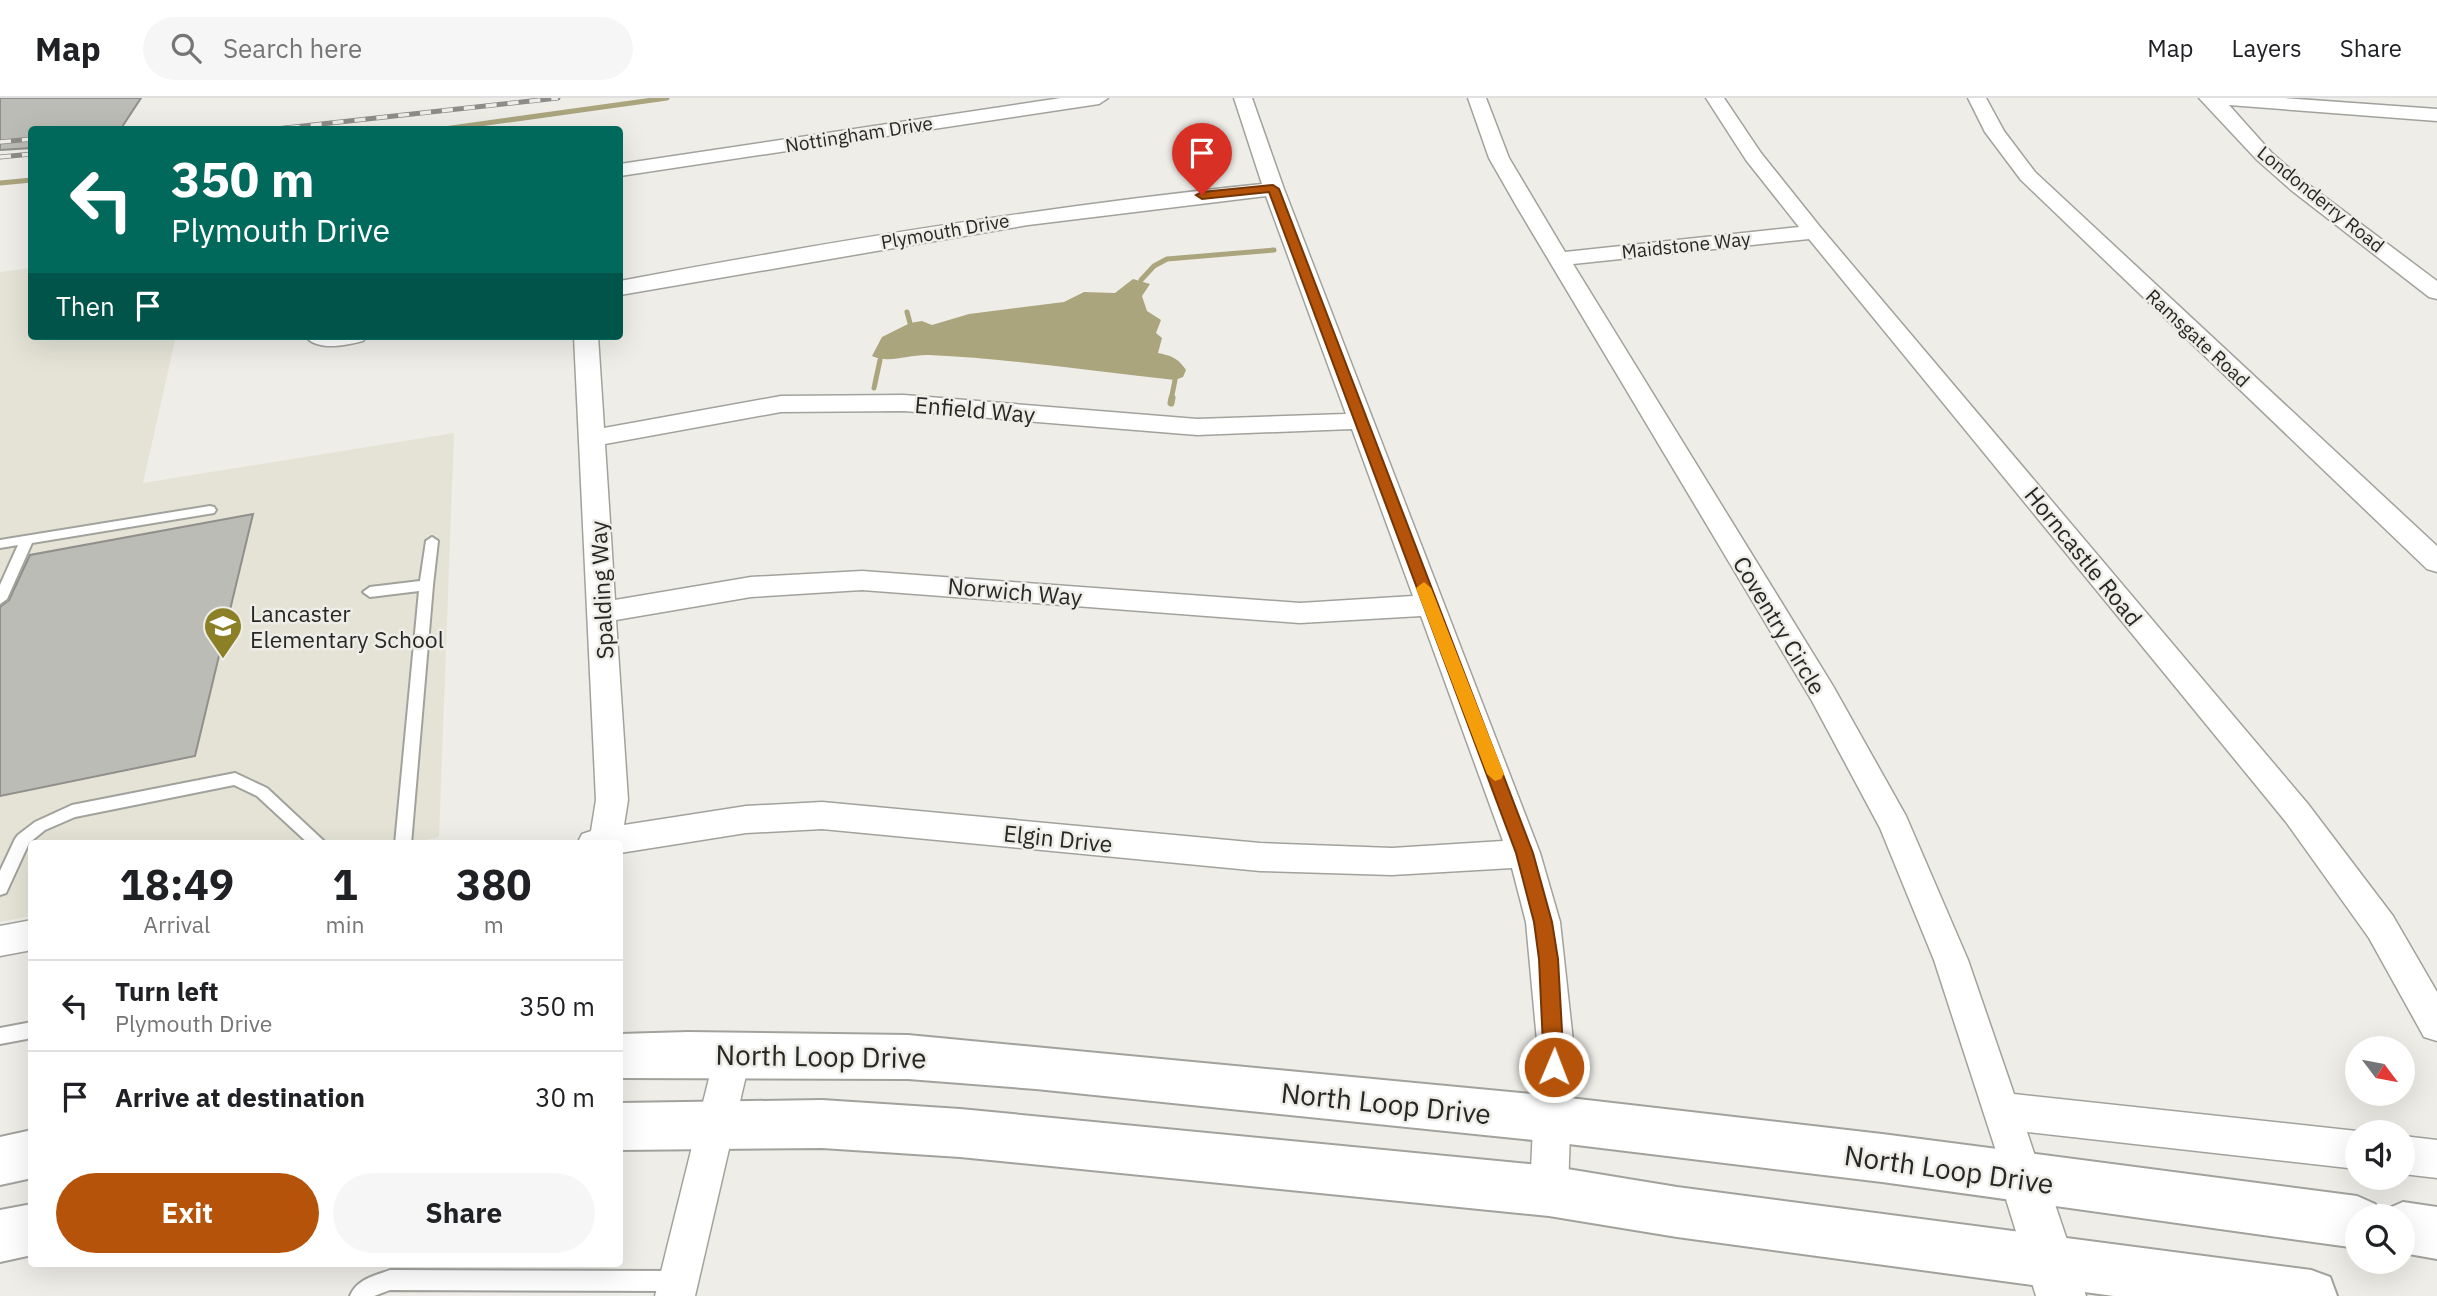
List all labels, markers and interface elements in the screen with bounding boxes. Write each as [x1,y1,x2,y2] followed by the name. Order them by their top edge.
[143,17,633,80] search box
[35,27,101,70] text: Map
[167,29,205,67] icon: search
[223,31,362,65] text: Search here
[2147,32,2194,64] text: Map
[2232,32,2302,64] text: Layers
[2340,32,2402,64] text: Share
[784,110,934,158] street label: Nottingham Drive
[1172,123,1232,195] pin
[1183,134,1221,172] icon: arrive
[2253,140,2389,258] street label: Londonderry Road
[171,147,315,210] text: 350 m
[56,154,147,245] icon: left
[879,208,1011,254] street label: Plymouth Drive
[171,209,390,251] text: Plymouth Drive
[1620,226,1752,264] street label: Maidstone Way
[2141,284,2255,392] street label: Ramsgate Road
[129,287,167,325] icon: arrive
[56,289,115,323] text: Then
[913,389,1037,429] street label: Enfield Way
[2019,480,2149,632] street label: Horncastle Road
[582,519,620,660] street label: Spalding Way
[1727,550,1833,700] street label: Coventry Circle
[946,570,1084,612] street label: Norwich Way
[250,598,444,654] place label: Lancaster Elementary School
[202,605,244,660] school or university icon: Lancaster Elementary School
[1002,817,1114,859] street label: Elgin Drive
[119,857,234,912] text: 18:49
[332,857,358,912] text: 1
[456,857,532,912] text: 380
[143,909,210,939] text: Arrival
[326,909,364,939] text: min
[484,909,504,939] text: m
[115,974,218,1008] text: Turn left
[56,987,94,1025] icon: left
[519,989,595,1023] text: 350 m
[115,1008,272,1038] text: Plymouth Drive
[1517,1030,1591,1104] position arrow
[715,1036,927,1076] street label: North Loop Drive
[2345,1036,2415,1106] north arrow
[2345,1036,2415,1274] map controls
[1279,1074,1493,1132] street label: North Loop Drive
[56,1078,94,1116] icon: arrive
[115,1080,365,1114] text: Arrive at destination
[535,1080,595,1114] text: 30 m
[2345,1120,2415,1190] button: sound
[1842,1136,2056,1202] street label: North Loop Drive
[56,1173,319,1253] button: Exit
[333,1173,595,1253] button: Share
[2345,1204,2415,1274] button: search

